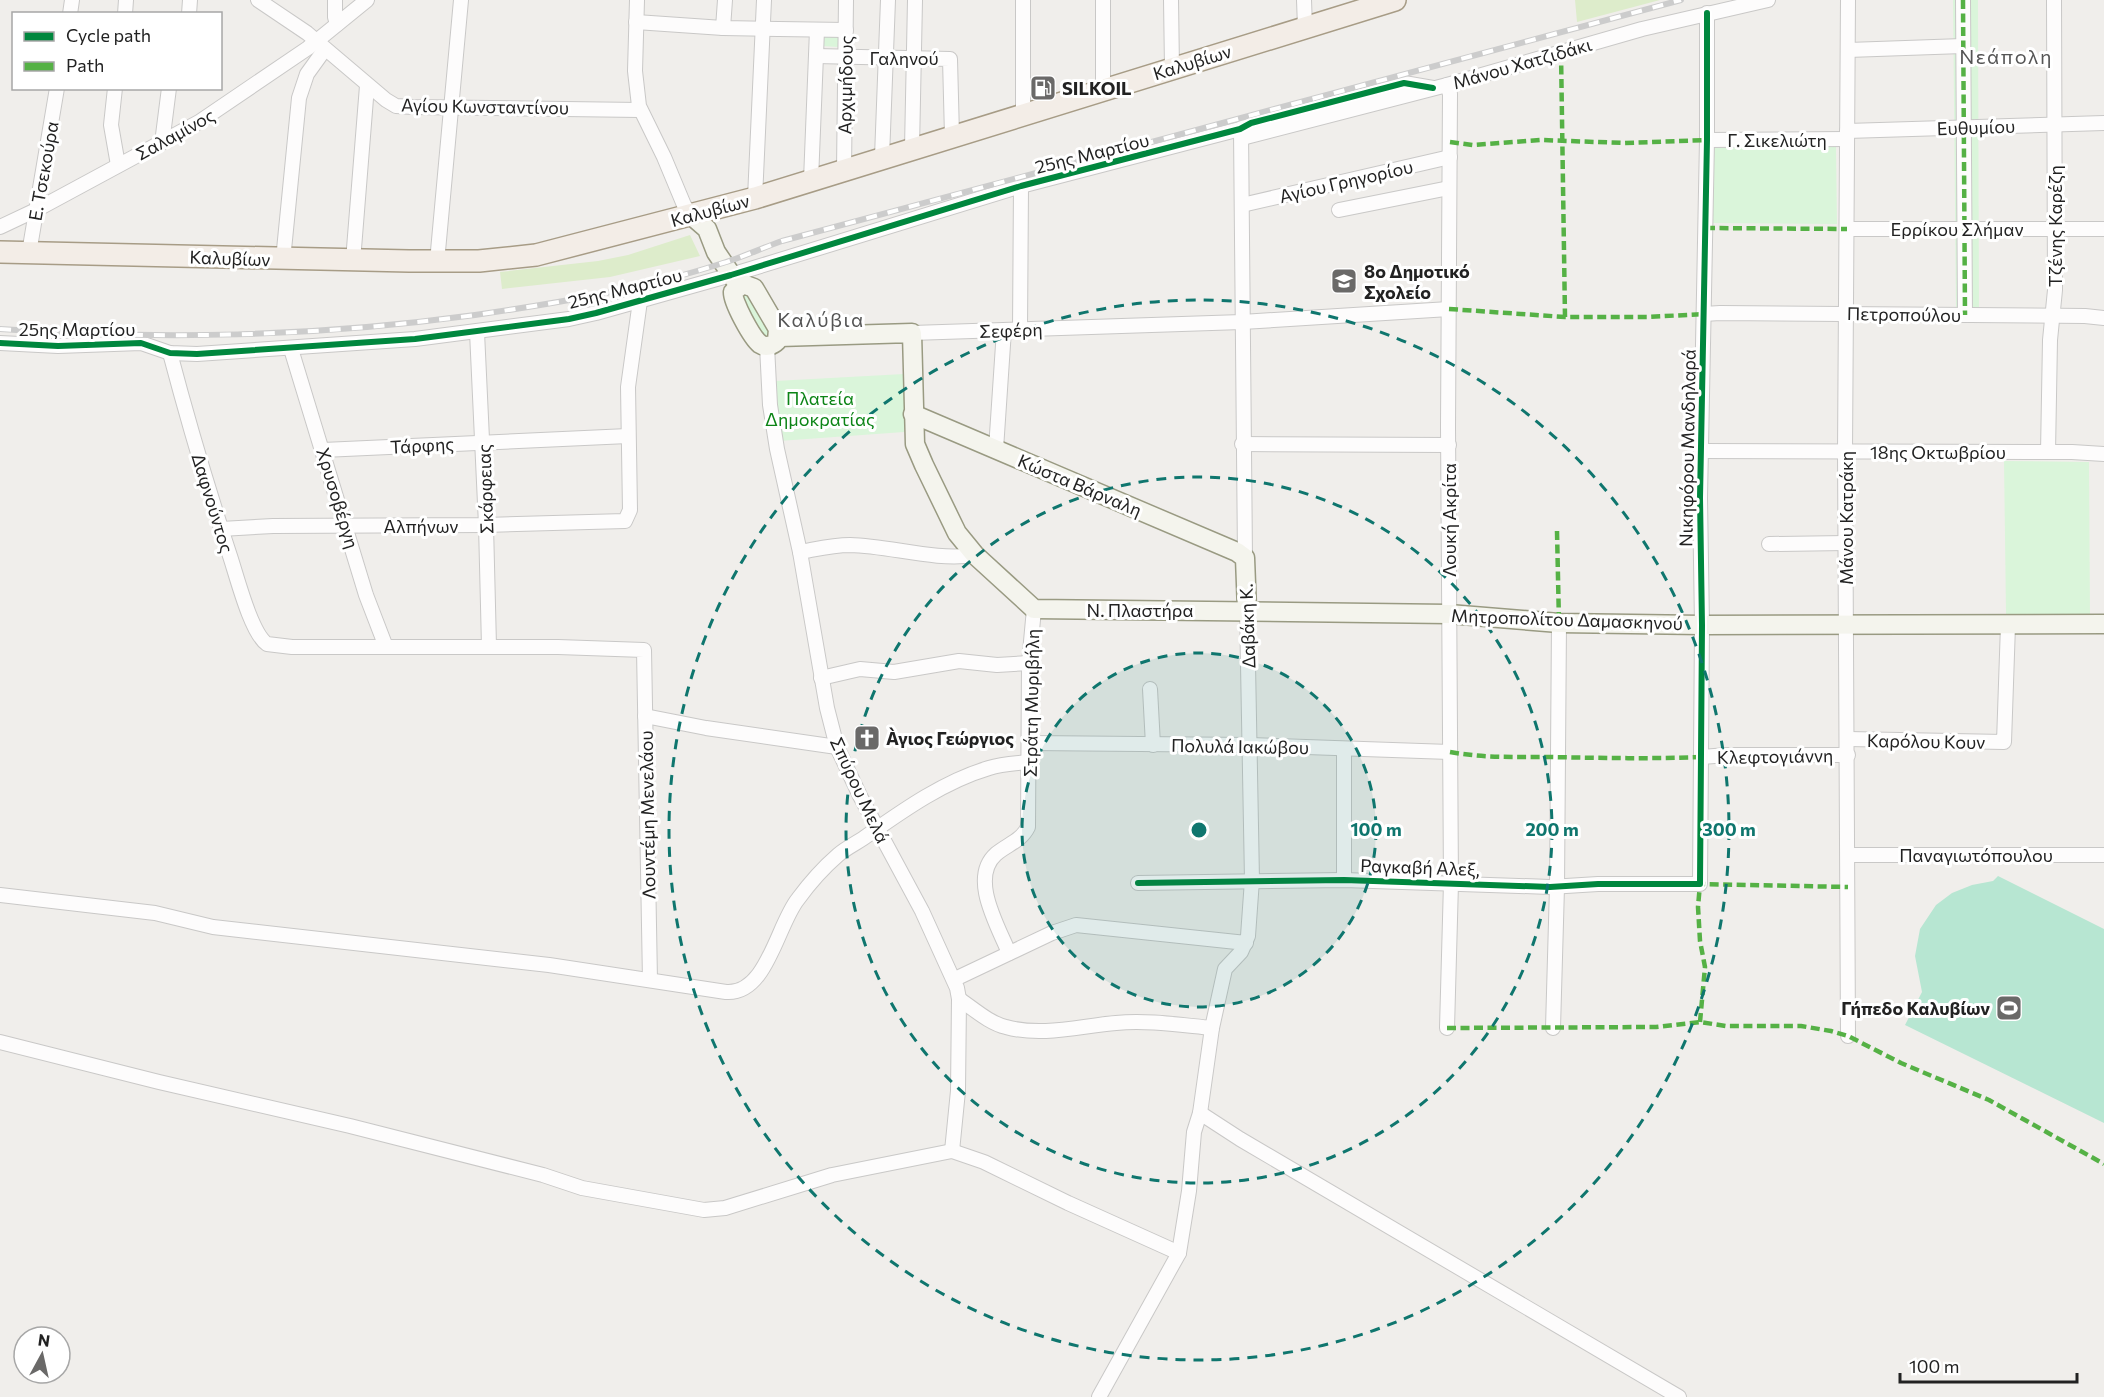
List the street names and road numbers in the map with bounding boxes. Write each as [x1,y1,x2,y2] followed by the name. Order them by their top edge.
[1450,32,1595,93] street label: Μάνου Χατζιδάκι
[833,35,857,135] street label: Αρχιμήδους
[1150,40,1234,84] street label: Καλυβίων
[869,47,939,69] street label: Γαληνού
[401,94,569,118] street label: Αγίου Κωνσταντίνου
[132,103,218,165] street label: Σαλαμίνος
[1936,115,2016,139] street label: Ευθυμίου
[23,120,63,222] street label: Ε. Τσεκούρα
[1033,128,1151,178] street label: 25ης Μαρτίου
[1727,129,1827,151] street label: Γ. Σικελιώτη
[1277,155,1415,207] street label: Αγίου Γρηγορίου
[2044,165,2066,287] street label: Τζένης Καρέζη
[668,189,752,231] street label: Καλυβίων
[1891,218,2023,240] street label: Ερρίκου Σλήμαν
[189,246,271,270] street label: Καλυβίων
[566,263,684,313] street label: 25ης Μαρτίου
[1847,302,1961,326] street label: Πετροπούλου
[19,318,135,340] street label: 25ης Μαρτίου
[979,318,1043,342] street label: Σεφέρη
[1674,349,1700,547] street label: Νικηφόρου Μανδηλαρά
[389,432,455,458] street label: Τάρφης
[1870,441,2006,463] street label: 18ης Οκτωβρίου
[472,444,498,534] street label: Σκάρφειας
[312,445,364,551] street label: Χρυσοβέργη
[1015,449,1145,521] street label: Κώστα Βάρναλη
[187,451,239,556] street label: Δαφνούντος
[1835,451,1857,585] street label: Μάνου Κατράκη
[1438,463,1460,577] street label: Λουκή Ακρίτα
[384,515,458,537] street label: Αλπήνων
[1235,583,1259,669] street label: Δαβάκη Κ.
[1087,599,1193,621] street label: Ν. Πλαστήρα
[1451,604,1683,634] street label: Μητροπολίτου Δαμασκηνού
[1019,629,1043,777] street label: Στράτη Μυριβήλη
[1867,729,1985,753] street label: Καρόλου Κουν
[635,730,659,900] street label: Λουντέμη Μενελάου
[826,734,894,846] street label: Σπύρου Μελά
[1171,734,1309,758] street label: Πολυλά Ιακώβου
[1717,744,1833,768] street label: Κλεφτογιάννη
[1899,844,2053,866] street label: Παναγιωτόπουλου
[1360,854,1480,880] street label: Ραγκαβή Αλεξ,

